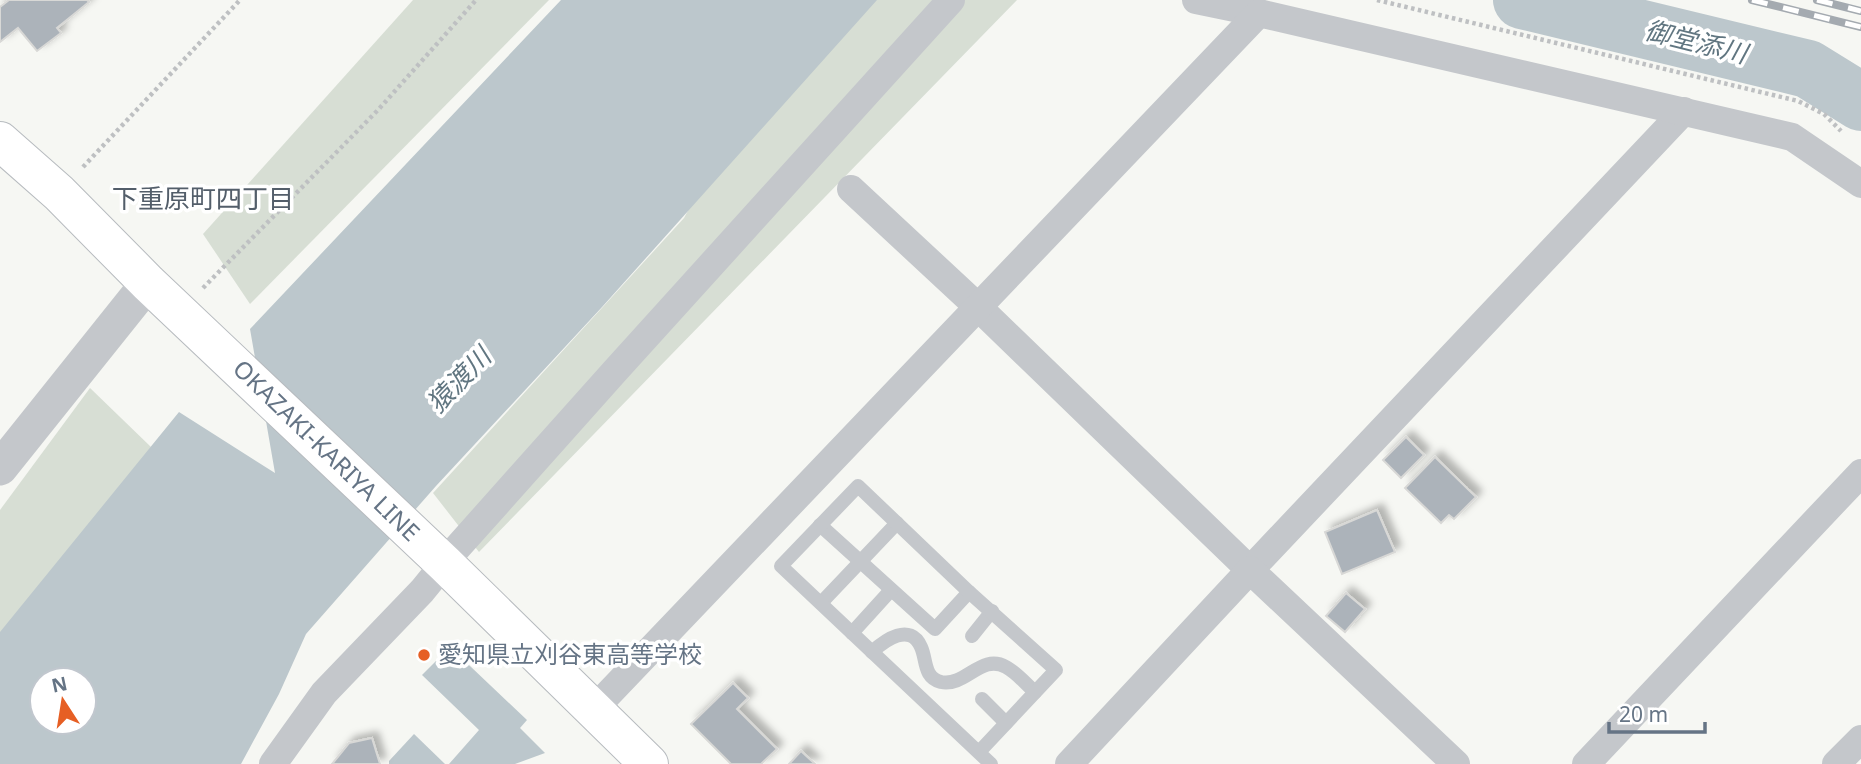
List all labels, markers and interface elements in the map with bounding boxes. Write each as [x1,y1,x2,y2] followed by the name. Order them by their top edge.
[1641,11,1754,72] water label: 御堂添川
[112,180,294,216] district label: 下重原町四丁目
[418,337,500,420] water label: 猿渡川
[226,352,428,548] street label: OKAZAKI-KARIYA LINE
[438,637,702,670] place label: 愛知県立刈谷東高等学校
[416,647,432,663] marker: 愛知県立刈谷東高等学校
[28,666,98,736] north arrow
[49,670,70,699] text: N
[1609,690,1705,734] scale bar
[1619,700,1668,728] text: 20 m

